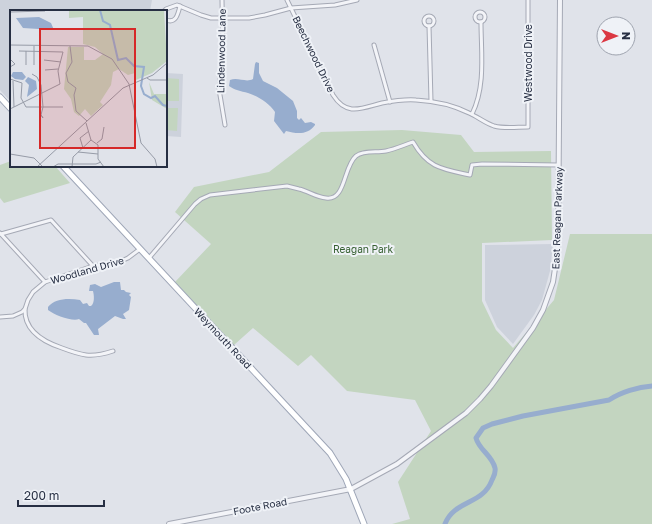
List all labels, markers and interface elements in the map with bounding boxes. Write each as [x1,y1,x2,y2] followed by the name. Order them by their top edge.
[214,8,228,93] street label: Lindenwood Lane
[10,10,167,167] inset map
[290,14,338,94] street label: Beechwood Drive
[596,16,636,56] north arrow
[522,24,534,102] street label: Westwood Drive
[620,32,633,40] text: N
[549,166,565,270] street label: East Reagan Parkway
[333,243,393,255] park label: Reagan Park
[49,254,125,286] street label: Woodland Drive
[192,305,254,371] street label: Weymouth Road
[18,482,104,508] scale bar
[24,488,59,503] text: 200 m
[232,495,288,517] street label: Foote Road

